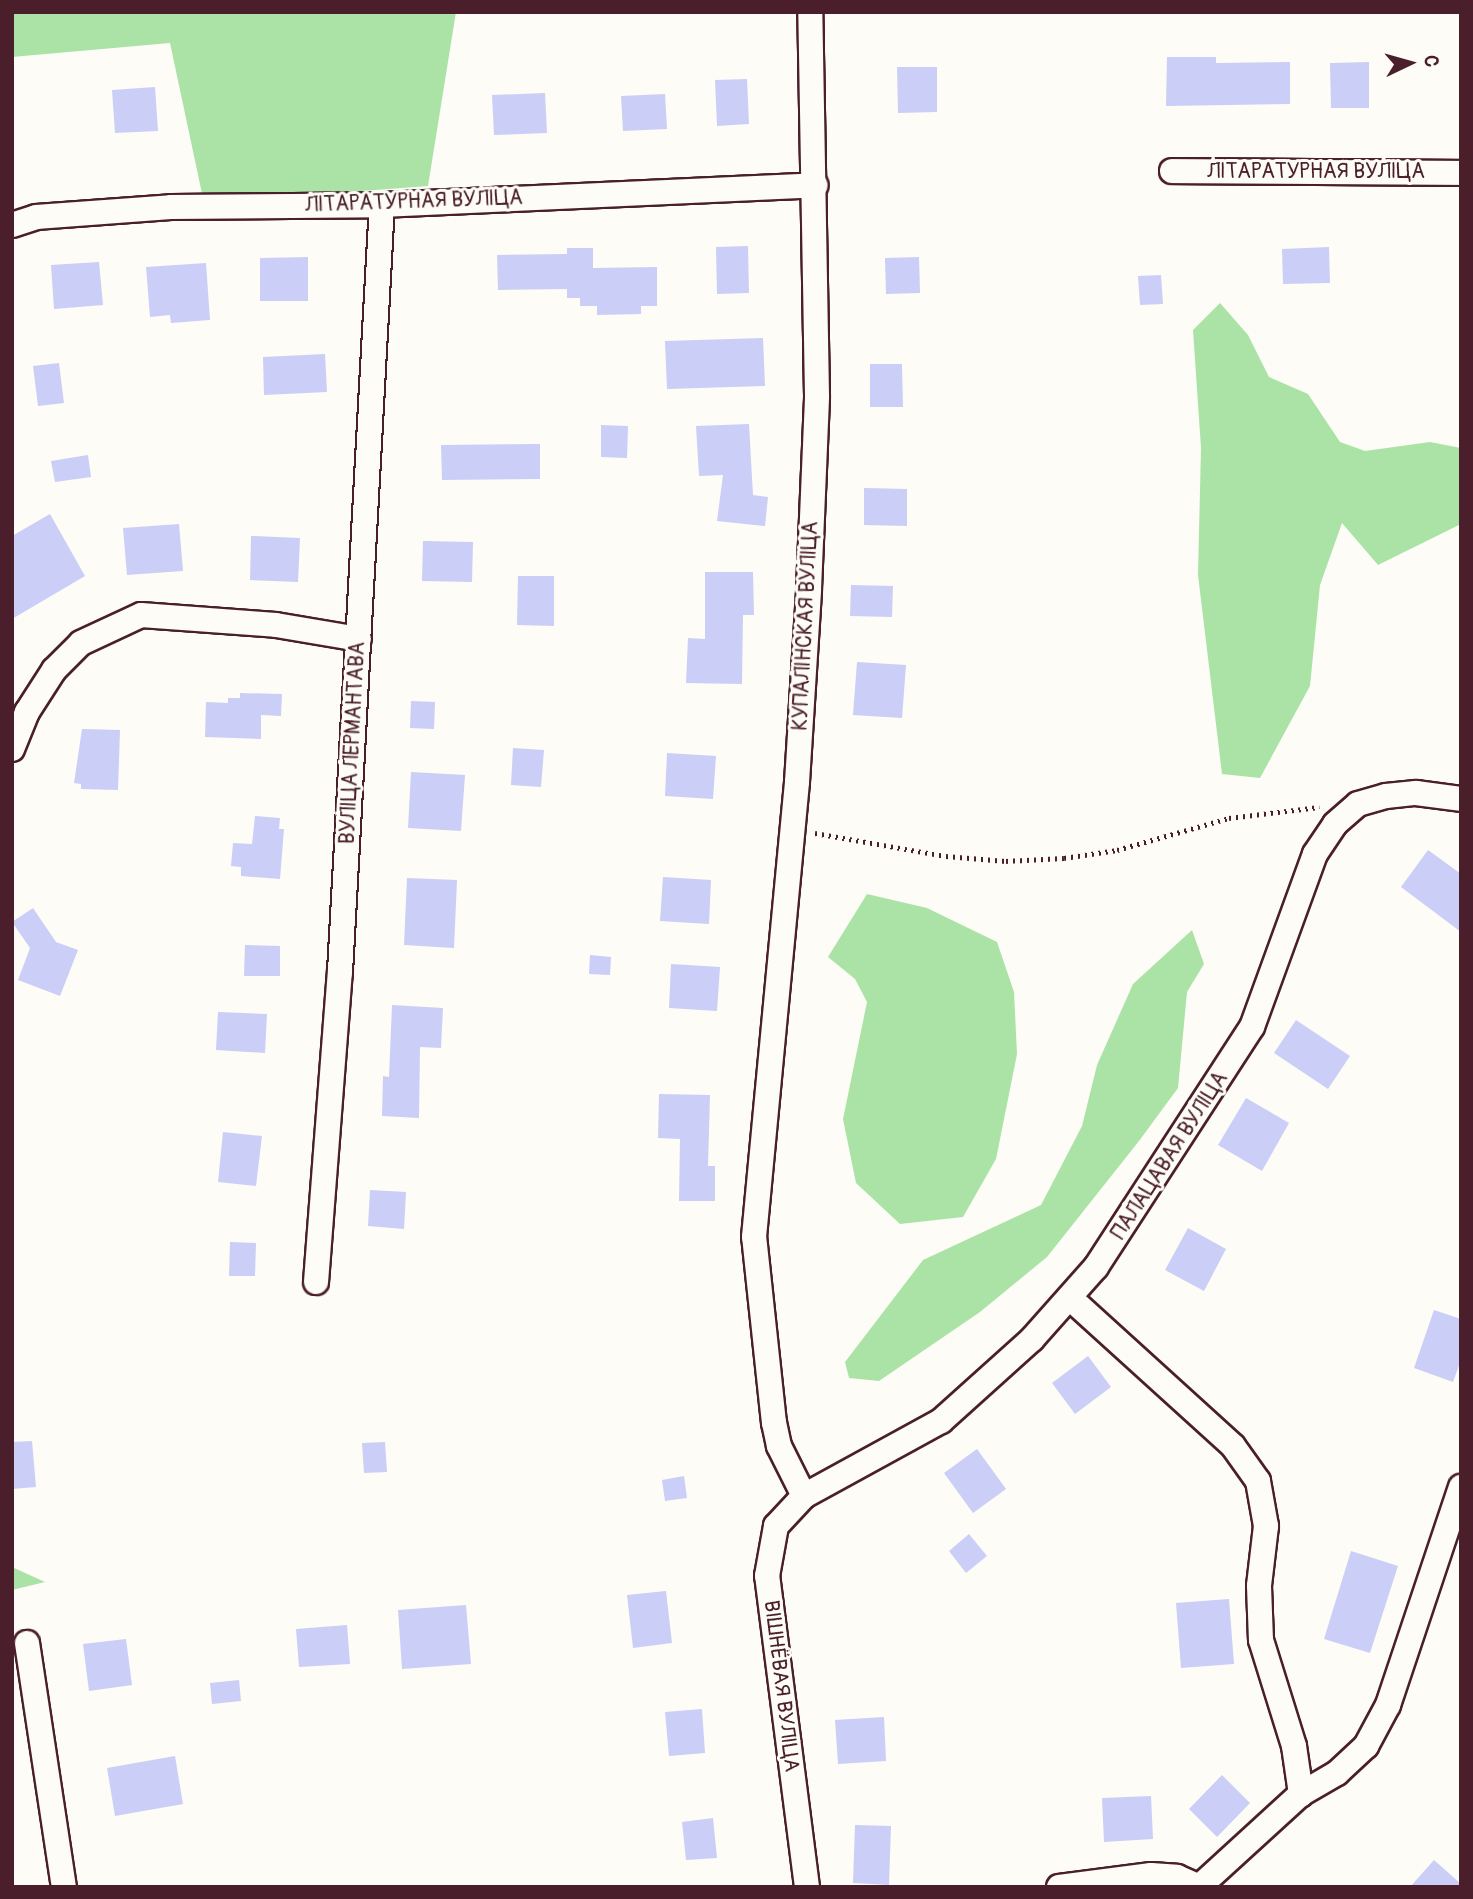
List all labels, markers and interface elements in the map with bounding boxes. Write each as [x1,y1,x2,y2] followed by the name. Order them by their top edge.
[1375,28,1445,98] north arrow
[1418,54,1443,68] text: С
[1207,159,1425,185] street label: ЛІТАРАТУРНАЯ ВУЛІЦА
[305,186,523,218] street label: ЛІТАРАТУРНАЯ ВУЛІЦА
[788,521,824,731] street label: КУПАЛІНСКАЯ ВУЛІЦА
[335,641,371,845] street label: ВУЛІЦА ЛЕРМАНТАВА
[1106,1067,1234,1245] street label: ПАЛАЦАВАЯ ВУЛІЦА
[758,1599,804,1773] street label: ВІШНЁВАЯ ВУЛІЦА

